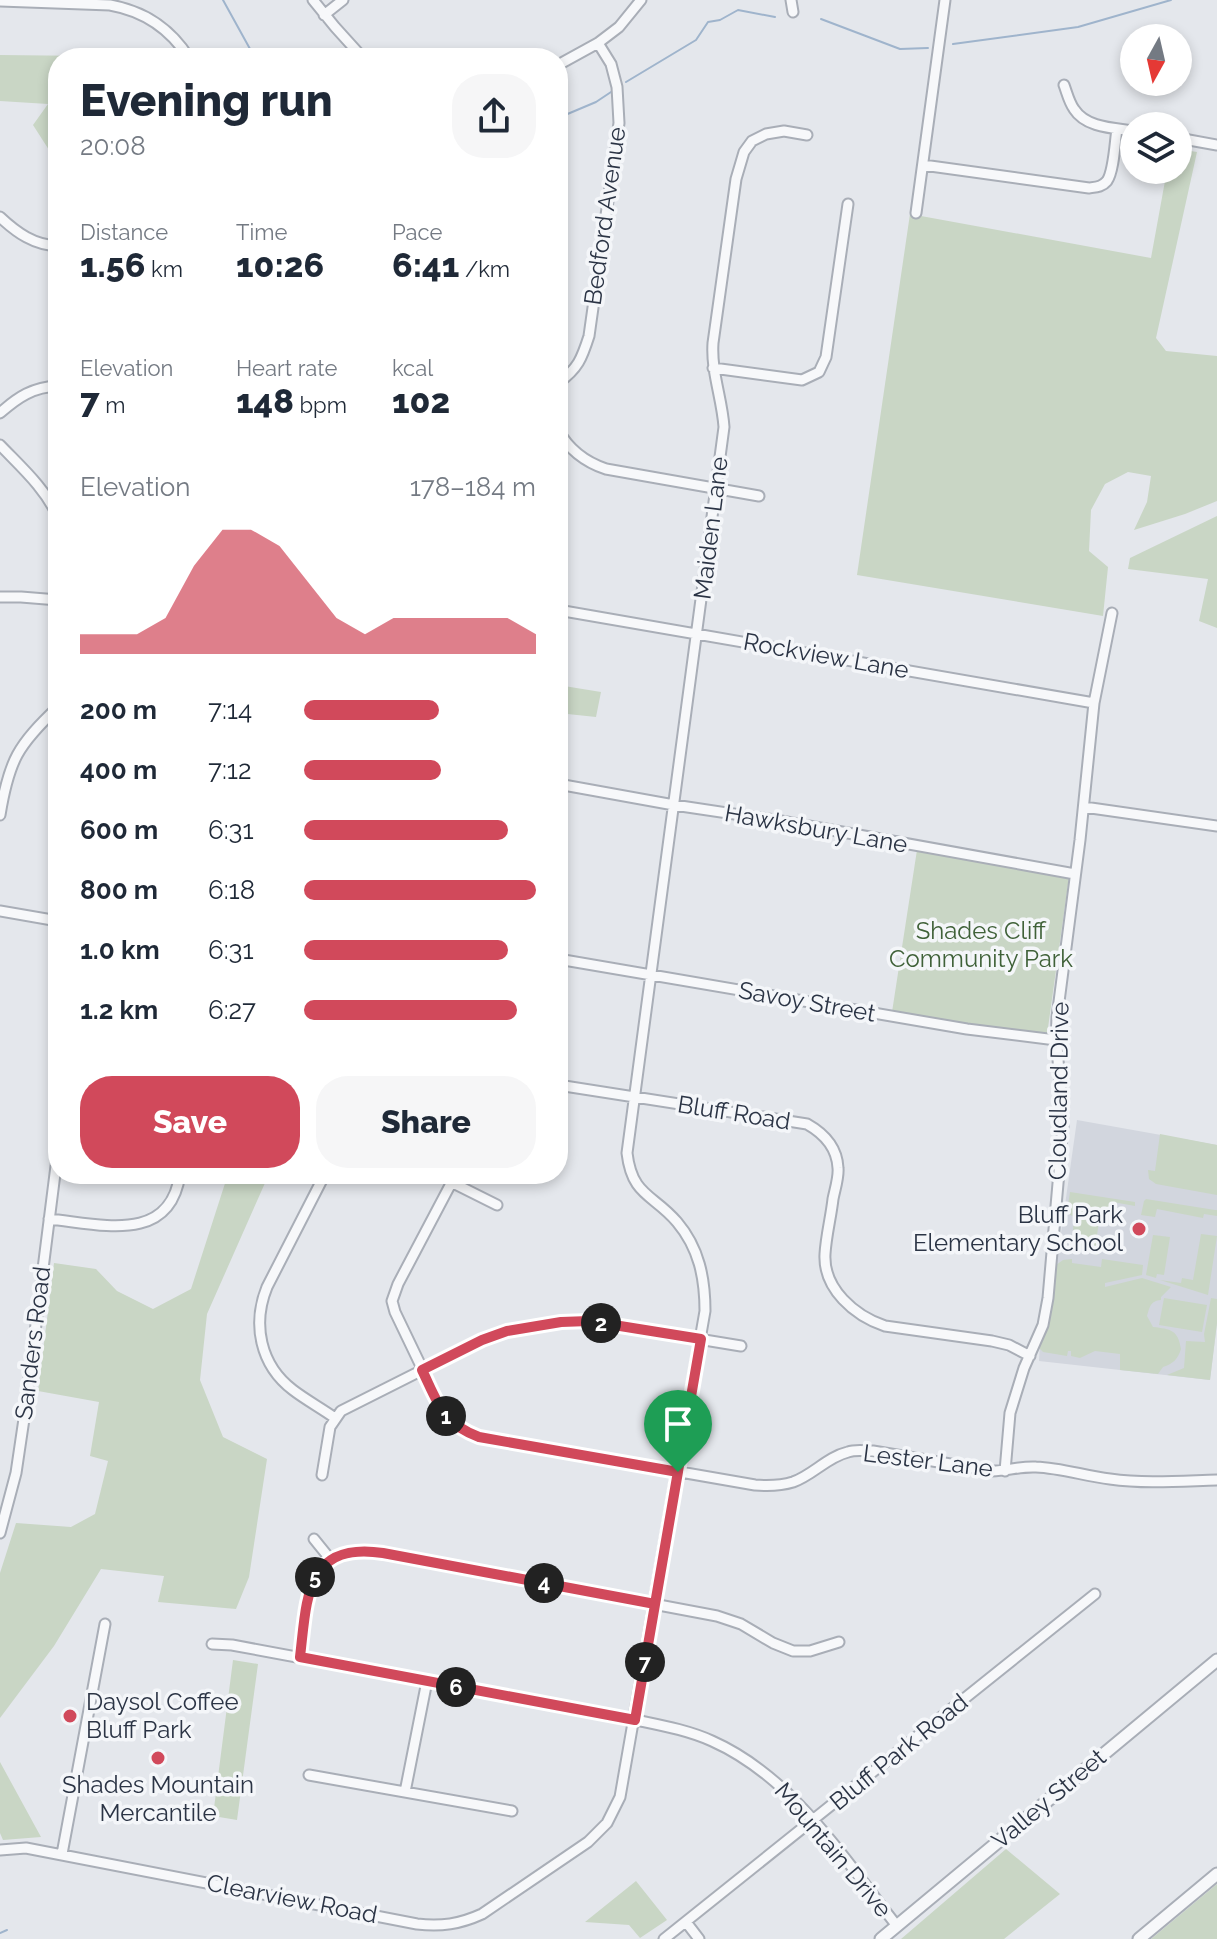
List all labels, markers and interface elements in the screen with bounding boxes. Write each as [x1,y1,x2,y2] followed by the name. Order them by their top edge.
[1120,24,1192,96] north arrow
[1120,24,1192,184] map controls
[452,74,536,158] button: share
[80,75,333,126] text: Evening run
[1120,112,1192,184] button: layers
[578,125,631,307] street label: Bedford Avenue
[80,131,146,161] text: 20:08
[80,219,168,245] text: Distance
[236,219,287,245] text: Time
[392,219,442,245] text: Pace
[80,245,145,285] text: 1.56
[236,245,324,285] text: 10:26
[392,245,459,285] text: 6:41
[145,256,183,282] text: km
[459,256,510,282] text: /km
[80,355,173,381] text: Elevation
[236,355,337,381] text: Heart rate
[392,355,433,381] text: kcal
[80,381,100,421] text: 7
[236,381,294,421] text: 148
[392,381,450,421] text: 102
[100,392,125,418] text: m
[294,392,347,418] text: bpm
[687,455,734,601] street label: Maiden Lane
[80,472,190,502] text: Elevation
[410,472,536,502] text: 178–184 m
[741,627,911,684] street label: Rockview Lane
[80,695,157,725] text: 200 m
[208,695,252,725] text: 7:14
[80,755,157,785] text: 400 m
[208,755,251,785] text: 7:12
[722,798,910,859] street label: Hawksbury Lane
[80,815,158,845] text: 600 m
[208,815,254,845] text: 6:31
[80,875,158,905] text: 800 m
[208,875,255,905] text: 6:18
[889,916,1073,973] park label: Shades Cliff Community Park
[80,935,160,965] text: 1.0 km
[208,935,254,965] text: 6:31
[736,975,878,1028] street label: Savoy Street
[80,995,158,1025] text: 1.2 km
[208,995,256,1025] text: 6:27
[1042,1002,1075,1180] street label: Cloudland Drive
[80,1076,300,1168] button: Save
[316,1076,536,1168] button: Share
[676,1089,793,1136] street label: Bluff Road
[913,1200,1123,1257] place label: Bluff Park Elementary School
[1130,1220,1148,1238] marker: Bluff Park Elementary School
[9,1265,56,1421] street label: Sanders Road
[581,1303,621,1343] pin: 2
[595,1310,607,1336] text: 2
[644,1390,712,1472] pin
[426,1396,466,1436] pin: 1
[656,1402,700,1446] icon: arrive
[441,1403,451,1429] text: 1
[862,1438,995,1483] street label: Lester Lane
[295,1557,335,1597] pin: 5
[524,1563,564,1603] pin: 4
[309,1564,321,1590] text: 5
[538,1570,550,1596] text: 4
[625,1642,665,1682] pin: 7
[639,1649,651,1675] text: 7
[436,1667,476,1707] pin: 6
[449,1674,463,1700] text: 6
[86,1687,239,1744] place label: Daysol Coffee Bluff Park
[824,1687,973,1816] street label: Bluff Park Road
[61,1707,79,1725] marker: Daysol Coffee Bluff Park
[986,1743,1112,1855] street label: Valley Street
[149,1749,167,1767] marker: Shades Mountain Mercantile
[62,1770,254,1827] place label: Shades Mountain Mercantile
[769,1776,898,1923] street label: Mountain Drive
[204,1868,380,1929] street label: Clearview Road

